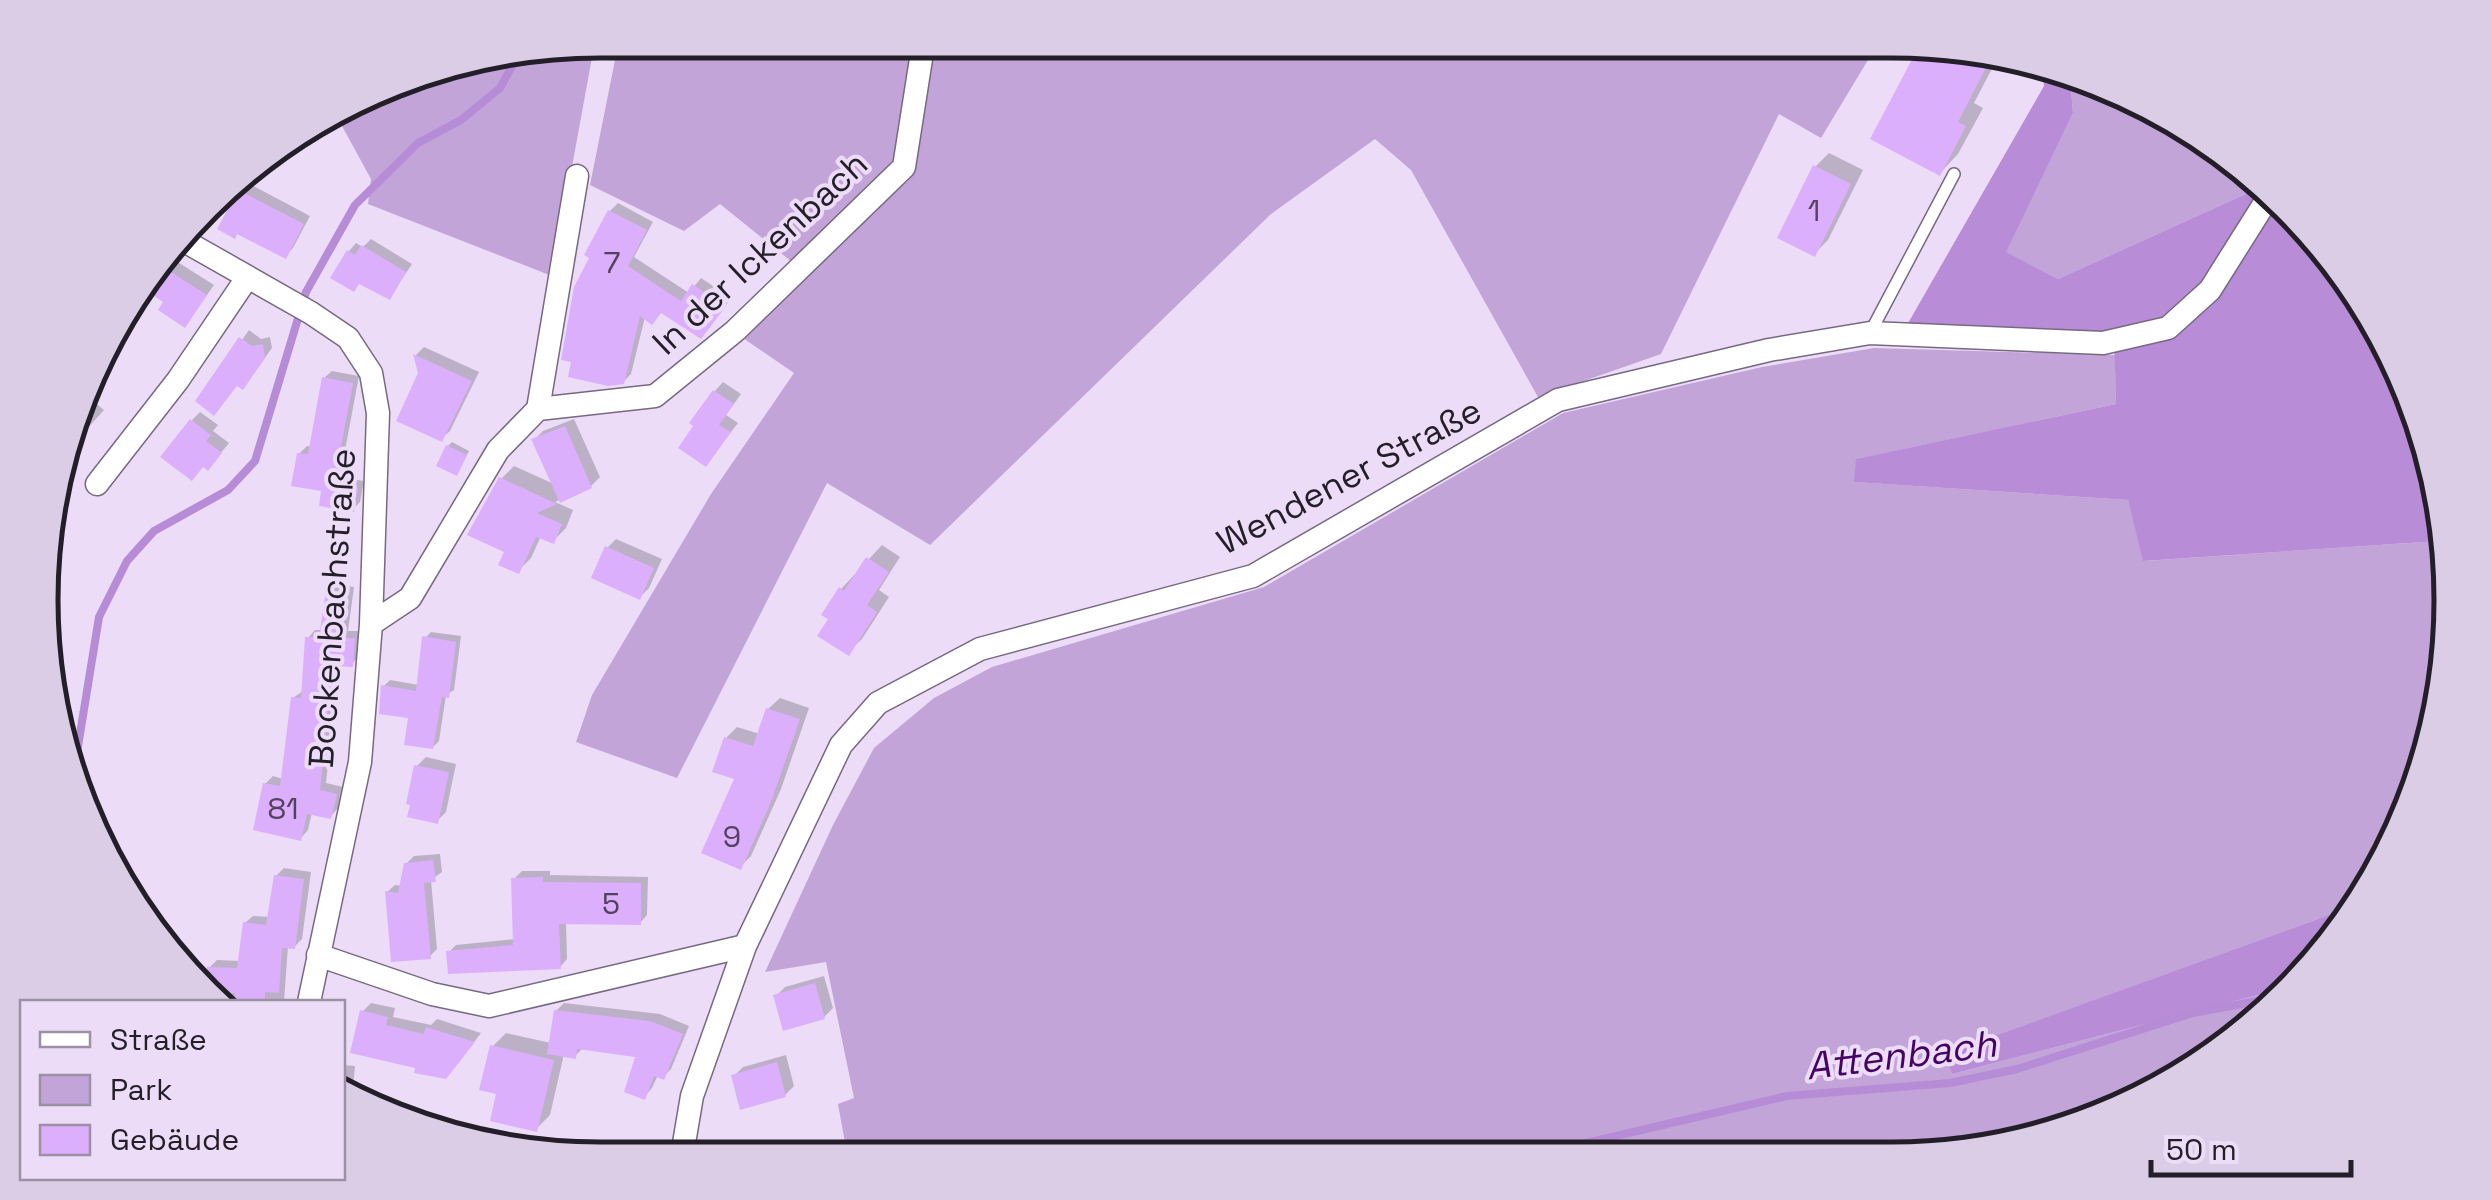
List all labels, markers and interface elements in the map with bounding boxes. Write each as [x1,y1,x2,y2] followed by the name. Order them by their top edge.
[643,142,877,364] street label: In der Ickenbach
[1808,191,1820,230] house number: 1
[604,243,620,282] house number: 7
[1209,388,1489,564] street label: Wendener Straße
[299,447,365,769] street label: Bockenbachstraße
[267,789,299,828] house number: 81
[723,817,741,856] house number: 9
[602,884,620,923] house number: 5
[20,1000,345,1180] legend
[1803,1019,2000,1090] water label: Attenbach
[110,1020,207,1059] text: Straße
[110,1070,172,1109] text: Park
[2151,1115,2351,1177] scale bar
[110,1120,239,1159] text: Gebäude
[2166,1130,2237,1169] text: 50 m

